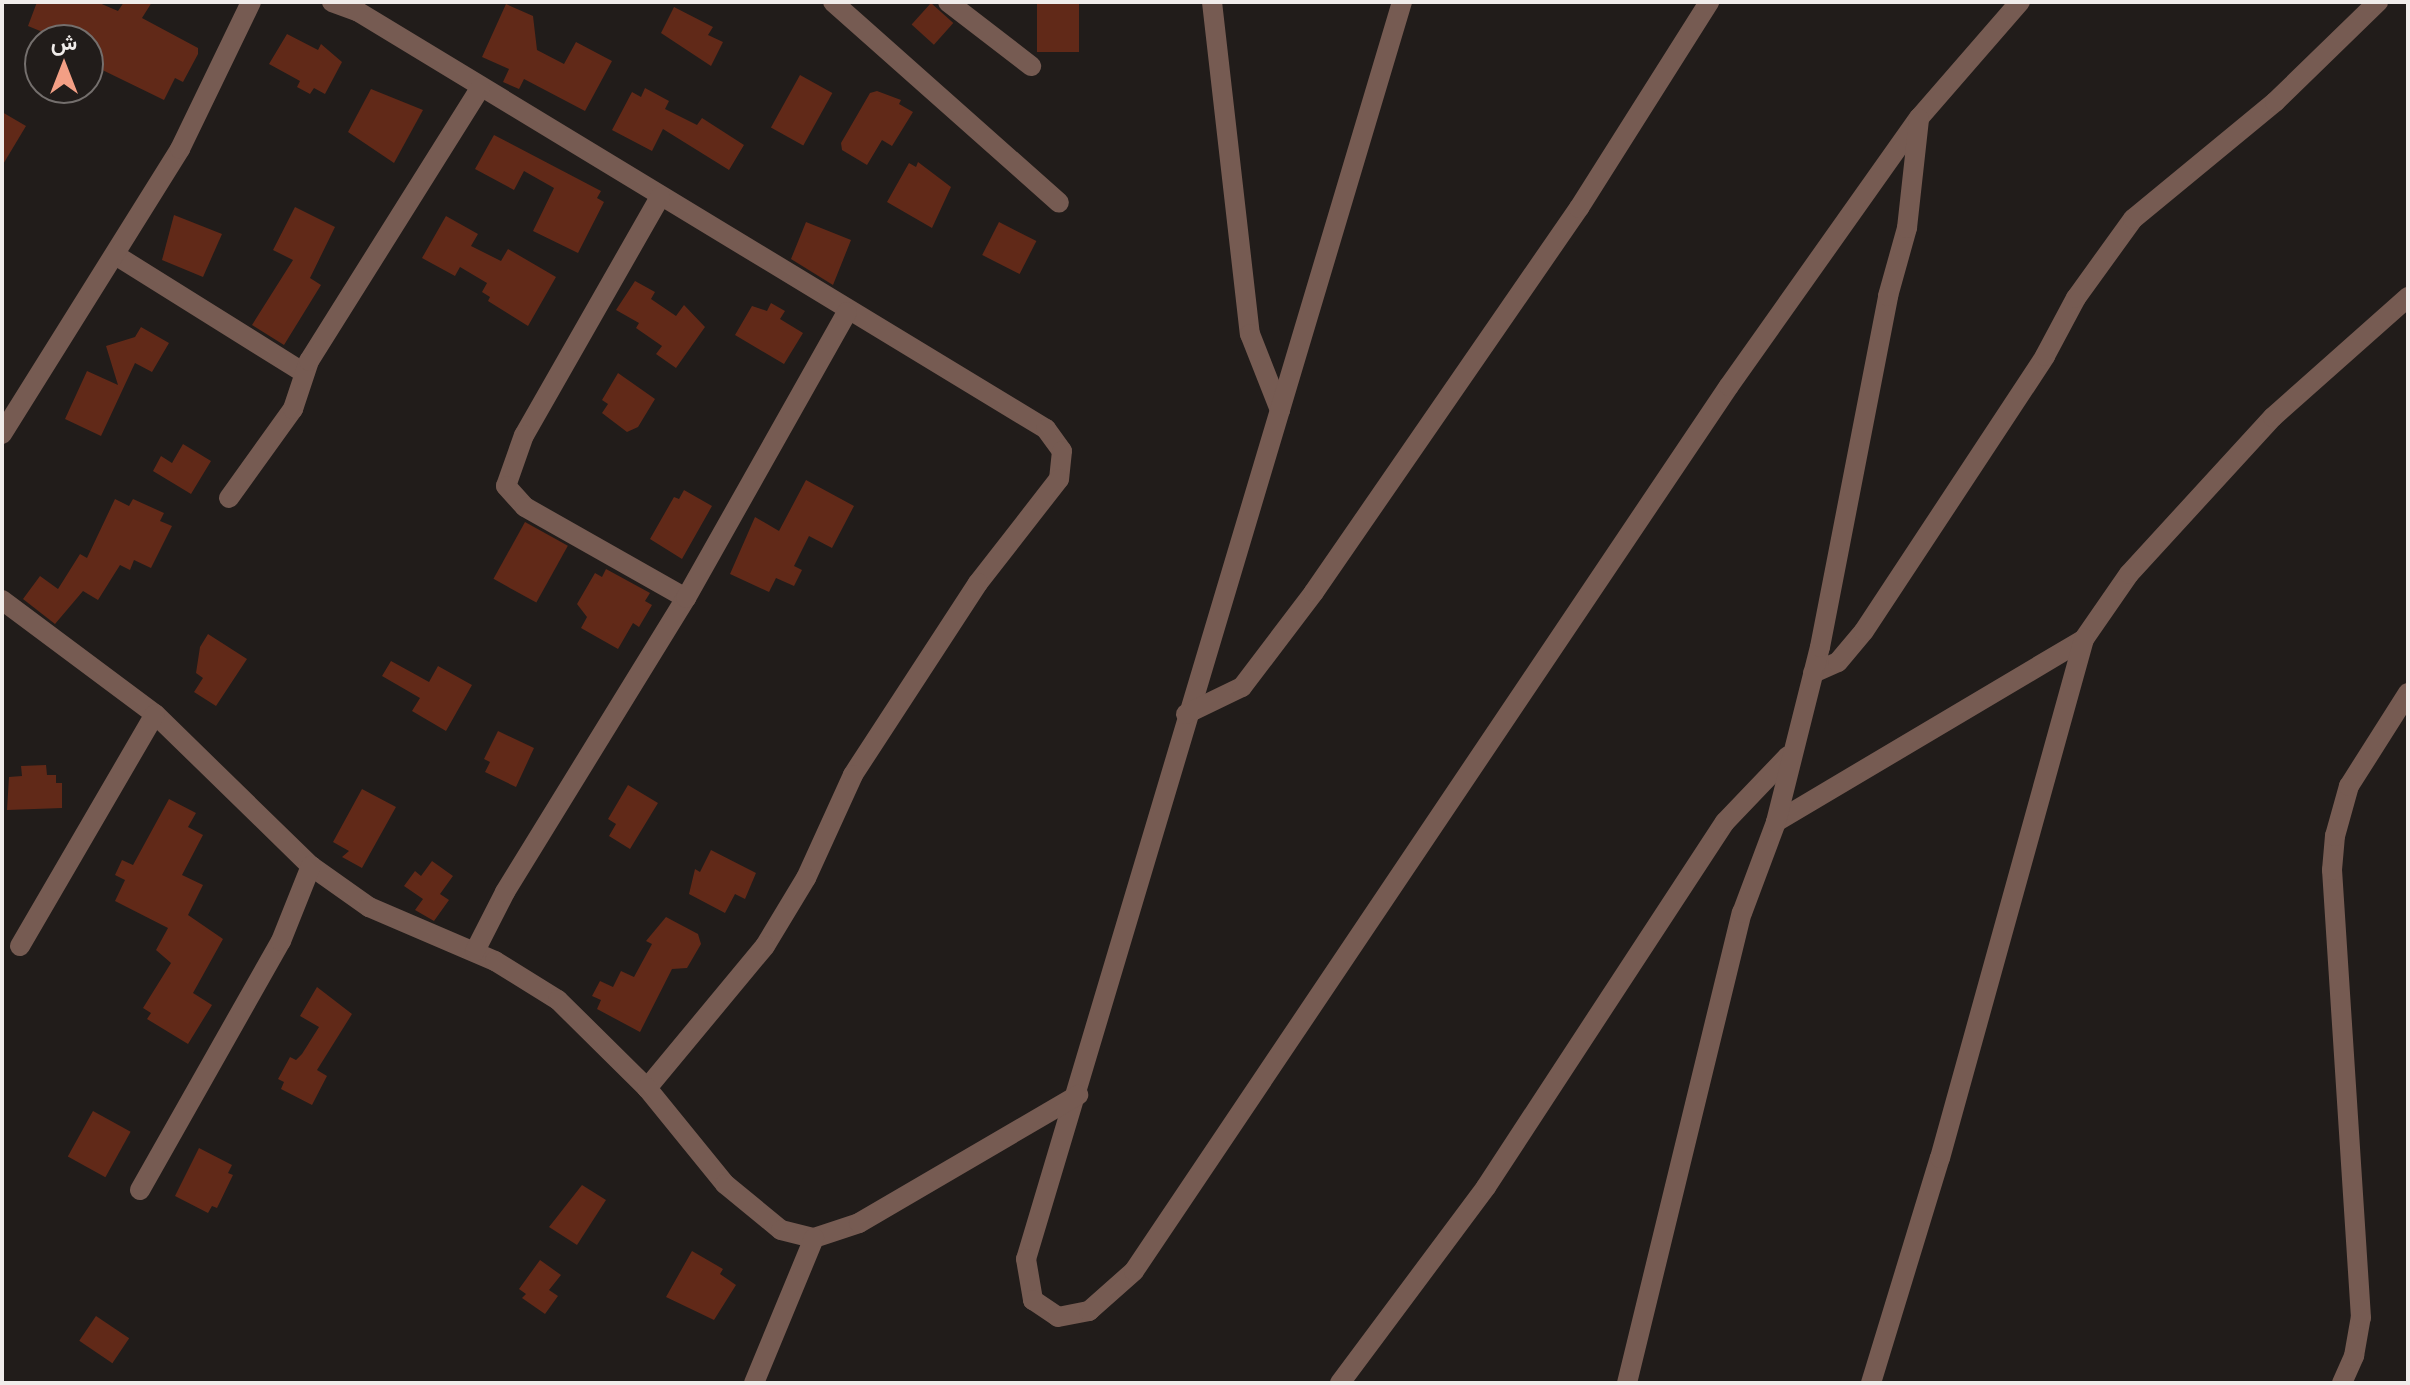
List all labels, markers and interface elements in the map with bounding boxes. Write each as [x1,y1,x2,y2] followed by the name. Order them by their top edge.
[24,24,104,104] north arrow
[51,29,77,55] text: ش

